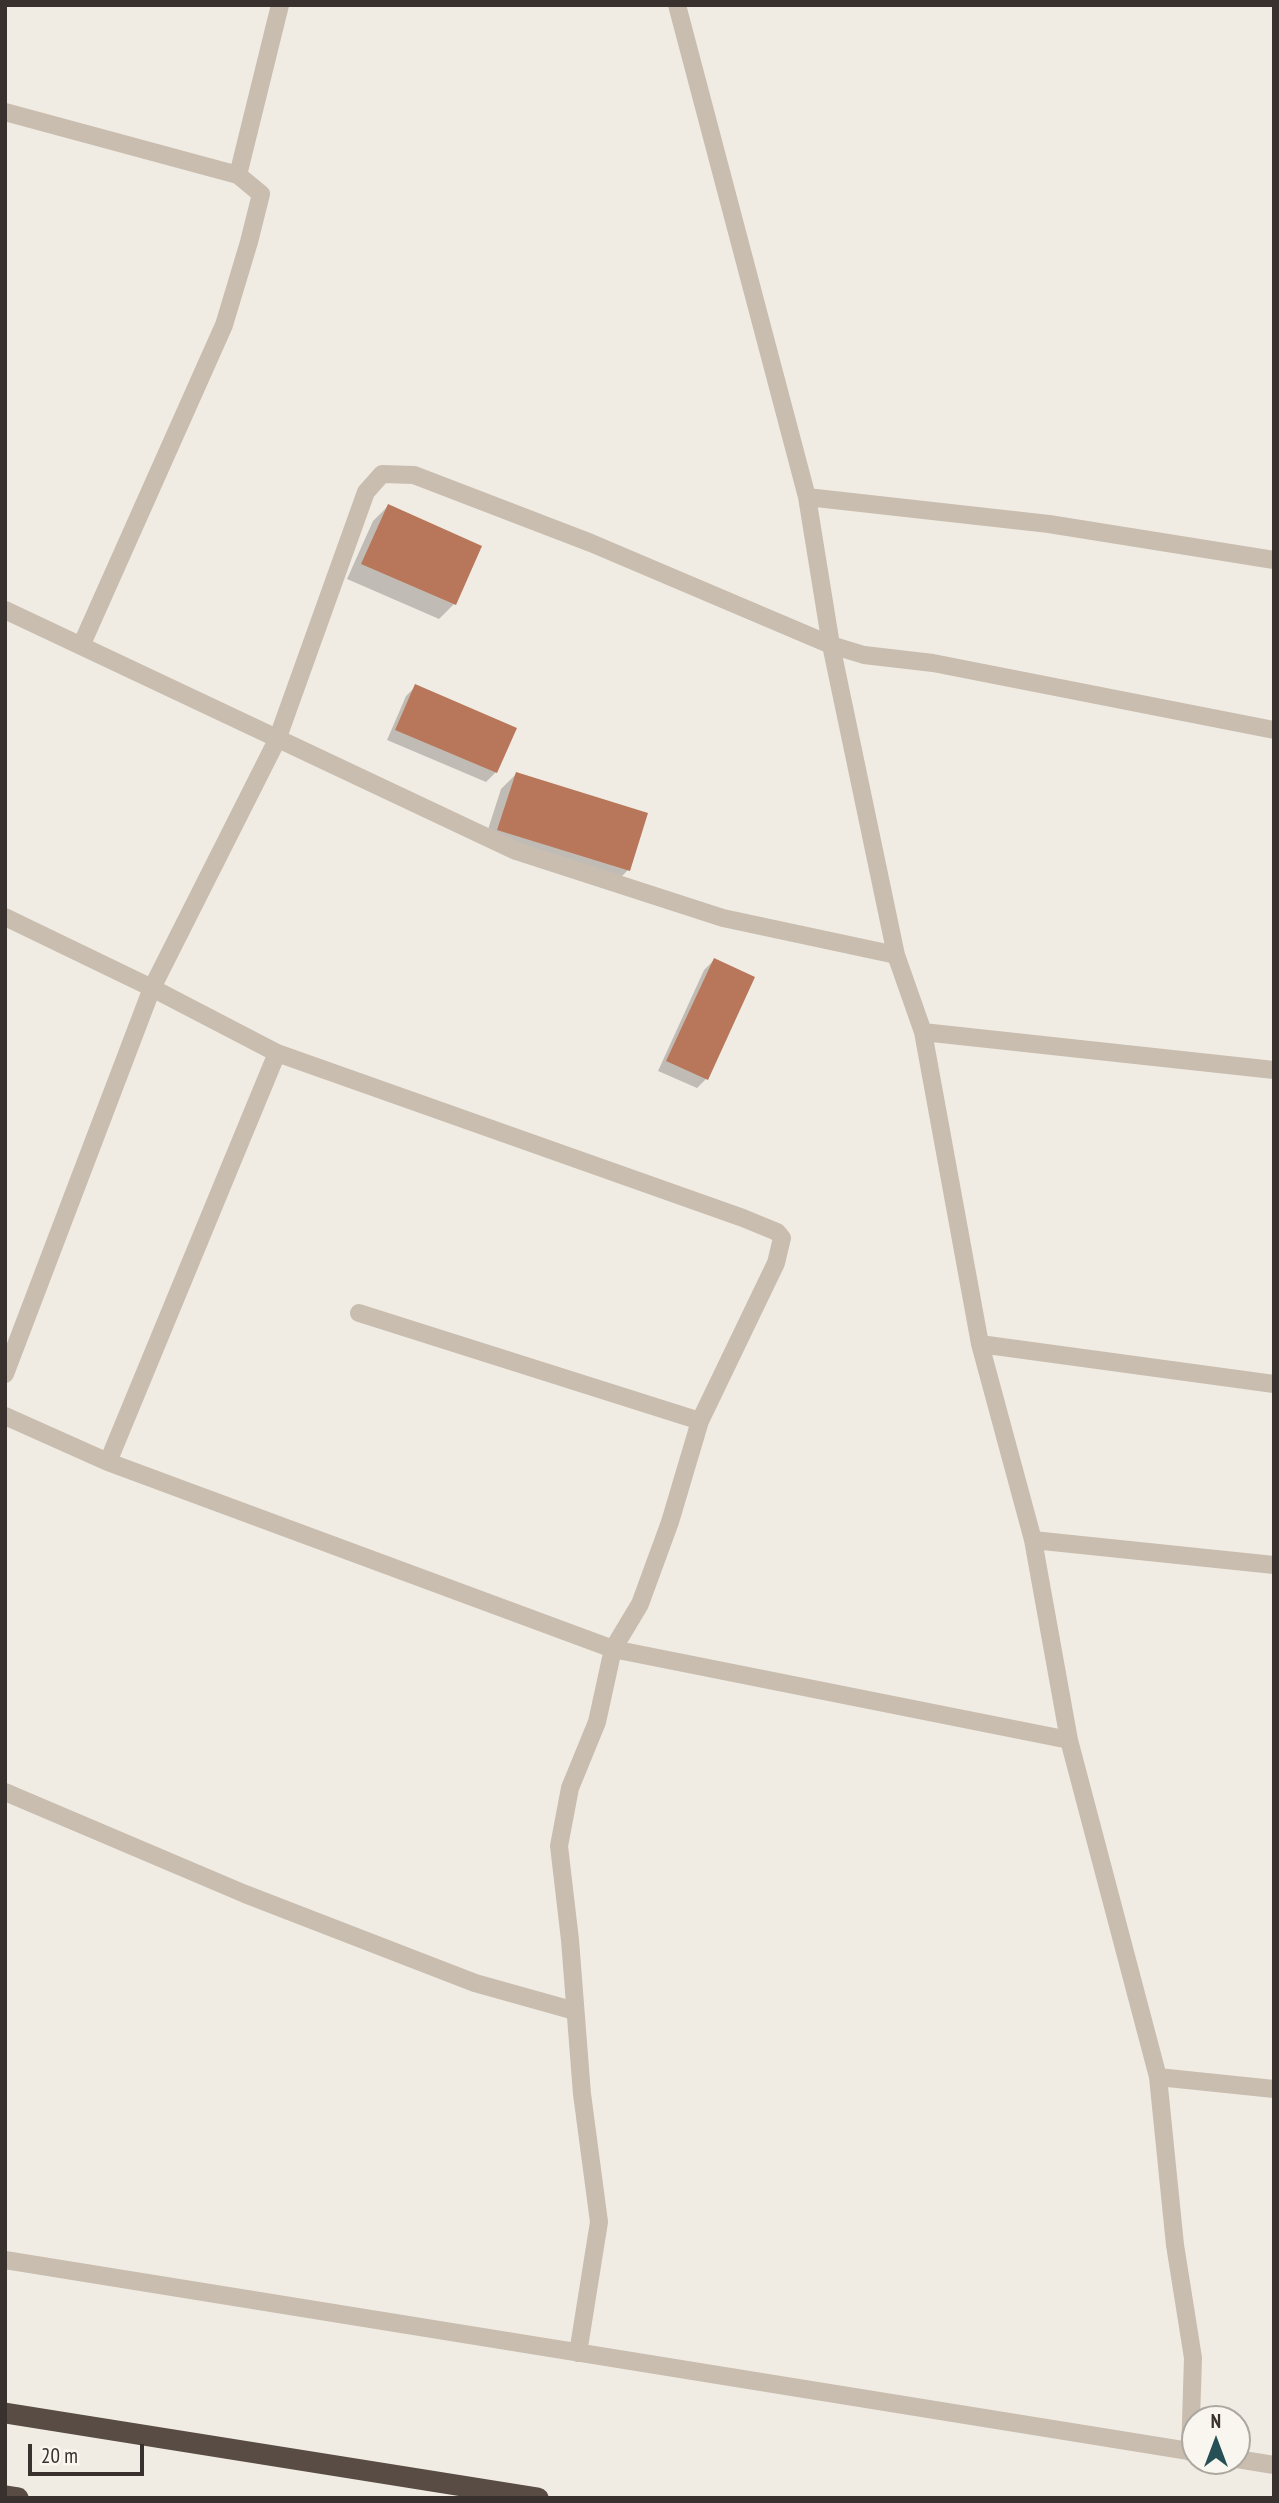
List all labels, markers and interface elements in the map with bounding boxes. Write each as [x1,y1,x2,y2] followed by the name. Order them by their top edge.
[1181,2405,1251,2475] north arrow
[1211,2409,1221,2433] text: N
[32,2430,147,2474] scale bar
[41,2442,78,2469] text: 20 m

